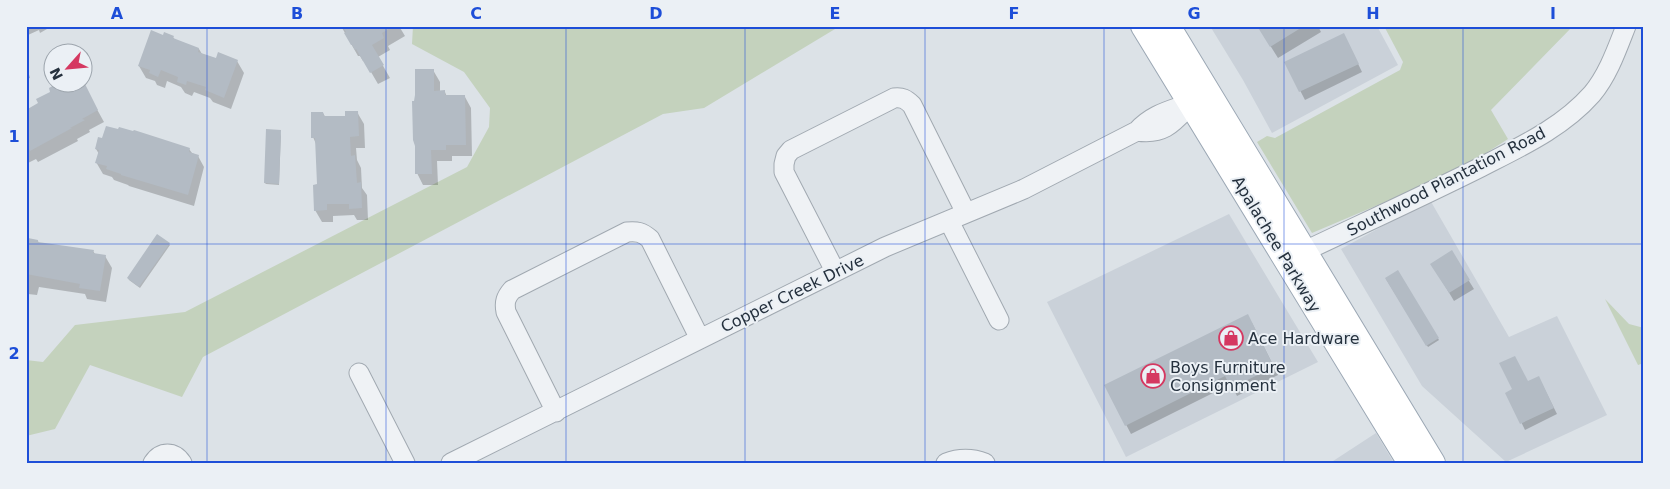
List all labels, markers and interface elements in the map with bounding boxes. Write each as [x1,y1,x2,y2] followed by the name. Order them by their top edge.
[111,4,124,23] text: A
[291,4,303,23] text: B
[470,4,482,23] text: C
[649,4,663,23] text: D
[830,4,840,23] text: E
[1009,4,1019,23] text: F
[1187,4,1201,23] text: G
[1366,4,1380,23] text: H
[1550,4,1556,23] text: I
[42,42,92,92] north arrow
[47,65,66,83] text: N
[1344,123,1549,240] street label: Southwood Plantation Road
[8,127,20,146] text: 1
[1228,173,1325,316] street label: Apalachee Parkway
[718,251,867,336] street label: Copper Creek Drive
[1218,325,1244,351] shop icon: Ace Hardware
[1248,329,1360,348] place label: Ace Hardware
[8,344,20,363] text: 2
[1170,358,1286,395] place label: Boys Furniture Consignment
[1140,363,1166,389] shop icon: Boys Furniture Consignment

